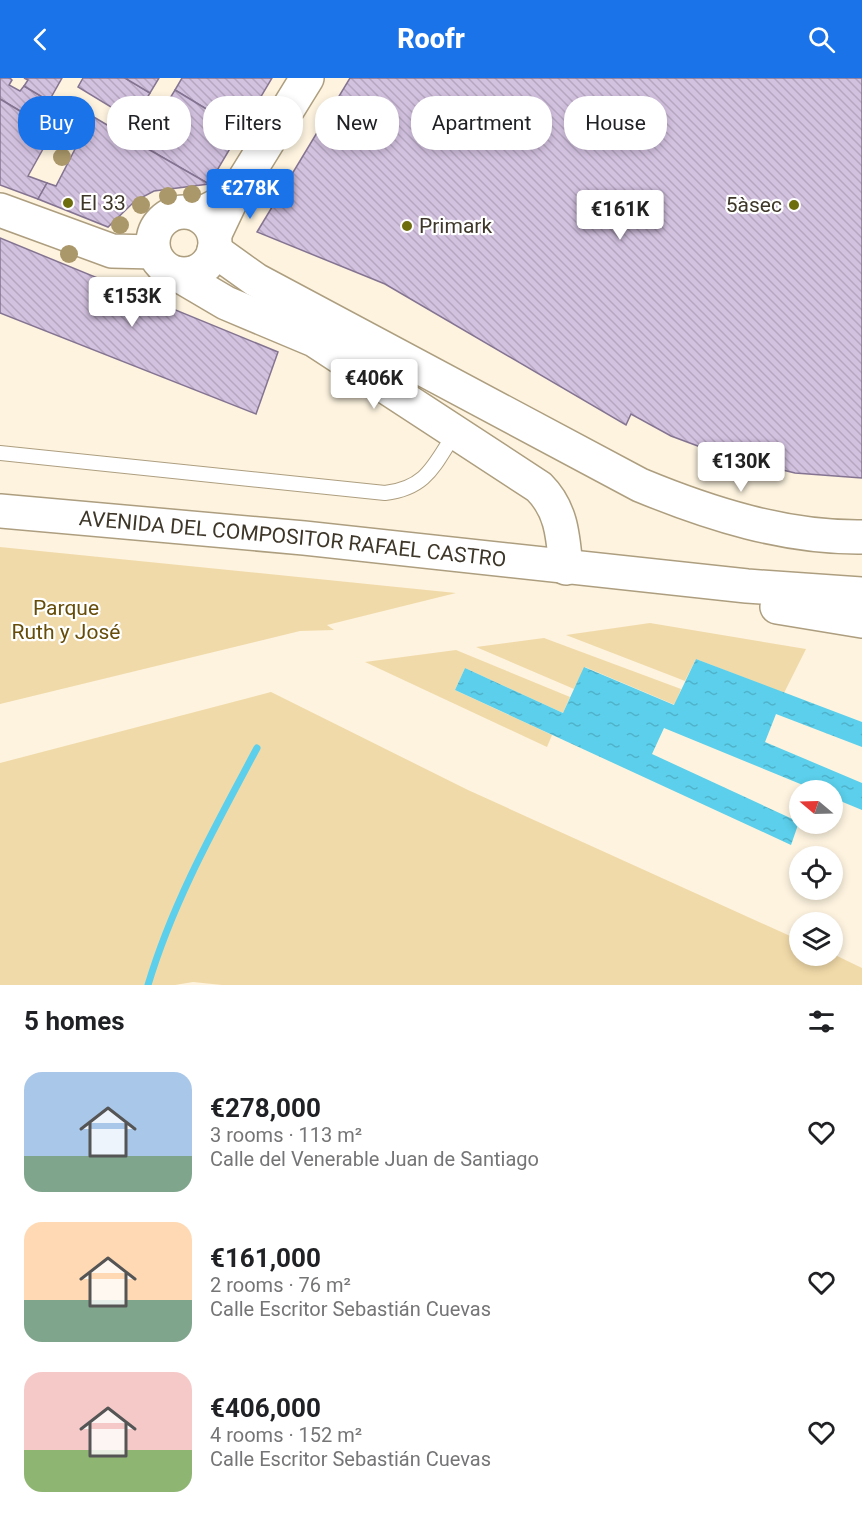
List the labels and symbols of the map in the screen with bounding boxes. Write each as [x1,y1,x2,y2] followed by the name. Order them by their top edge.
[208,169,292,220] pin: €278K
[578,190,662,241] pin: €161K
[80,191,126,215] place label: El 33
[726,193,782,217] place label: 5àsec
[61,196,75,210] marker: El 33
[787,198,801,212] marker: 5àsec
[419,214,492,238] place label: Primark
[400,219,414,233] marker: Primark
[90,277,174,328] pin: €153K
[332,359,416,410] pin: €406K
[699,442,783,493] pin: €130K
[78,506,507,572] street label: AVENIDA DEL COMPOSITOR RAFAEL CASTRO
[12,596,120,644] park label: Parque Ruth y José
[789,780,843,834] north arrow

